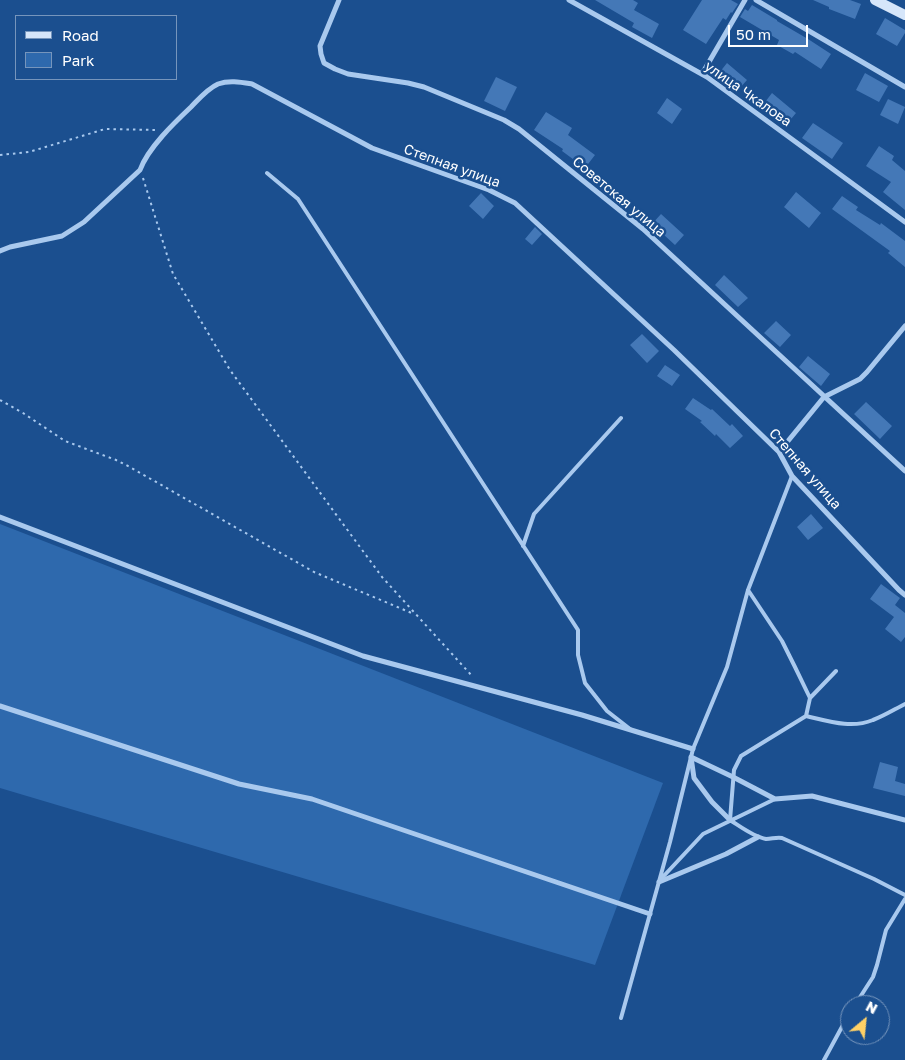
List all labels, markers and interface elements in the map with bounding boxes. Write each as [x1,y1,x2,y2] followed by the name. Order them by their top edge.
[15,15,178,80] legend
[730,15,810,47] scale bar
[736,25,771,43] text: 50 m
[62,26,99,44] text: Road
[62,51,94,69] text: Park
[701,58,795,130] street label: улица Чкалова
[401,141,503,191] street label: Степная улица
[569,153,669,241] street label: Советская улица
[765,425,845,513] street label: Степная улица
[840,995,890,1045] north arrow
[863,997,880,1017] text: N

